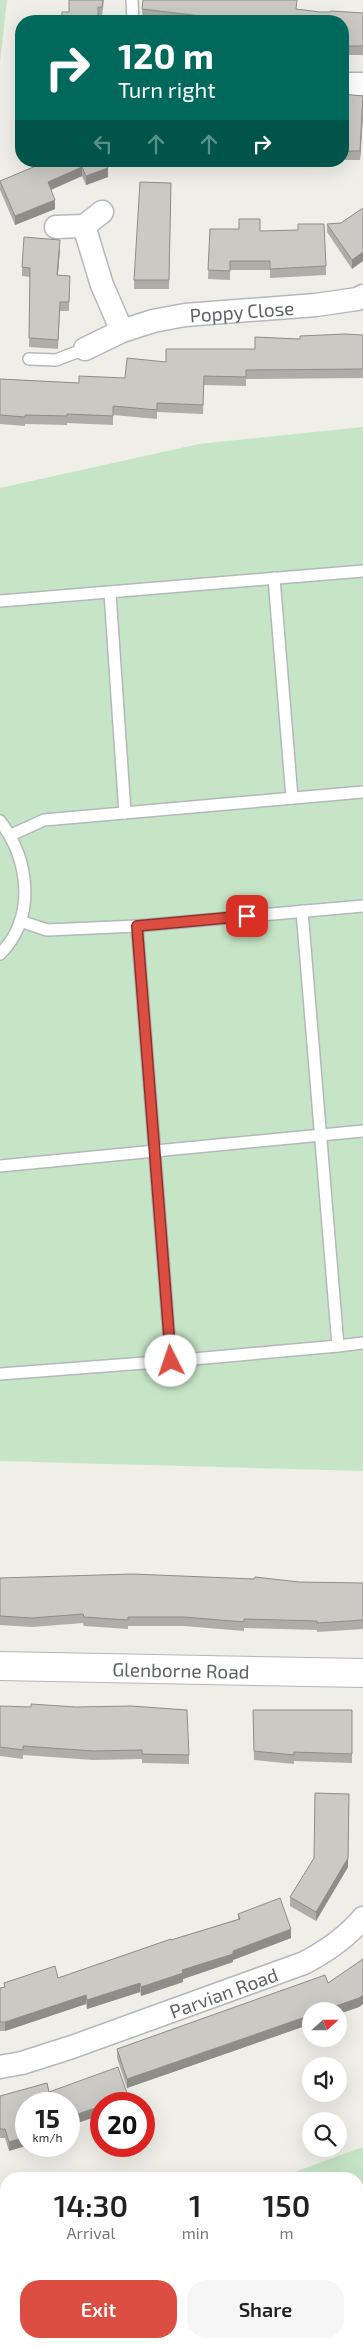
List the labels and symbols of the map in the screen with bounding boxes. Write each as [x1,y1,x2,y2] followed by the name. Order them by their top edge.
[189,295,295,326] street label: Poppy Close
[226,895,268,937] pin
[144,1334,196,1386] position arrow
[112,1657,250,1682] street label: Glenborne Road
[166,1962,281,2022] street label: Parvian Road
[302,2002,348,2048] north arrow
[90,2092,155,2157] speed limit sign: 20

